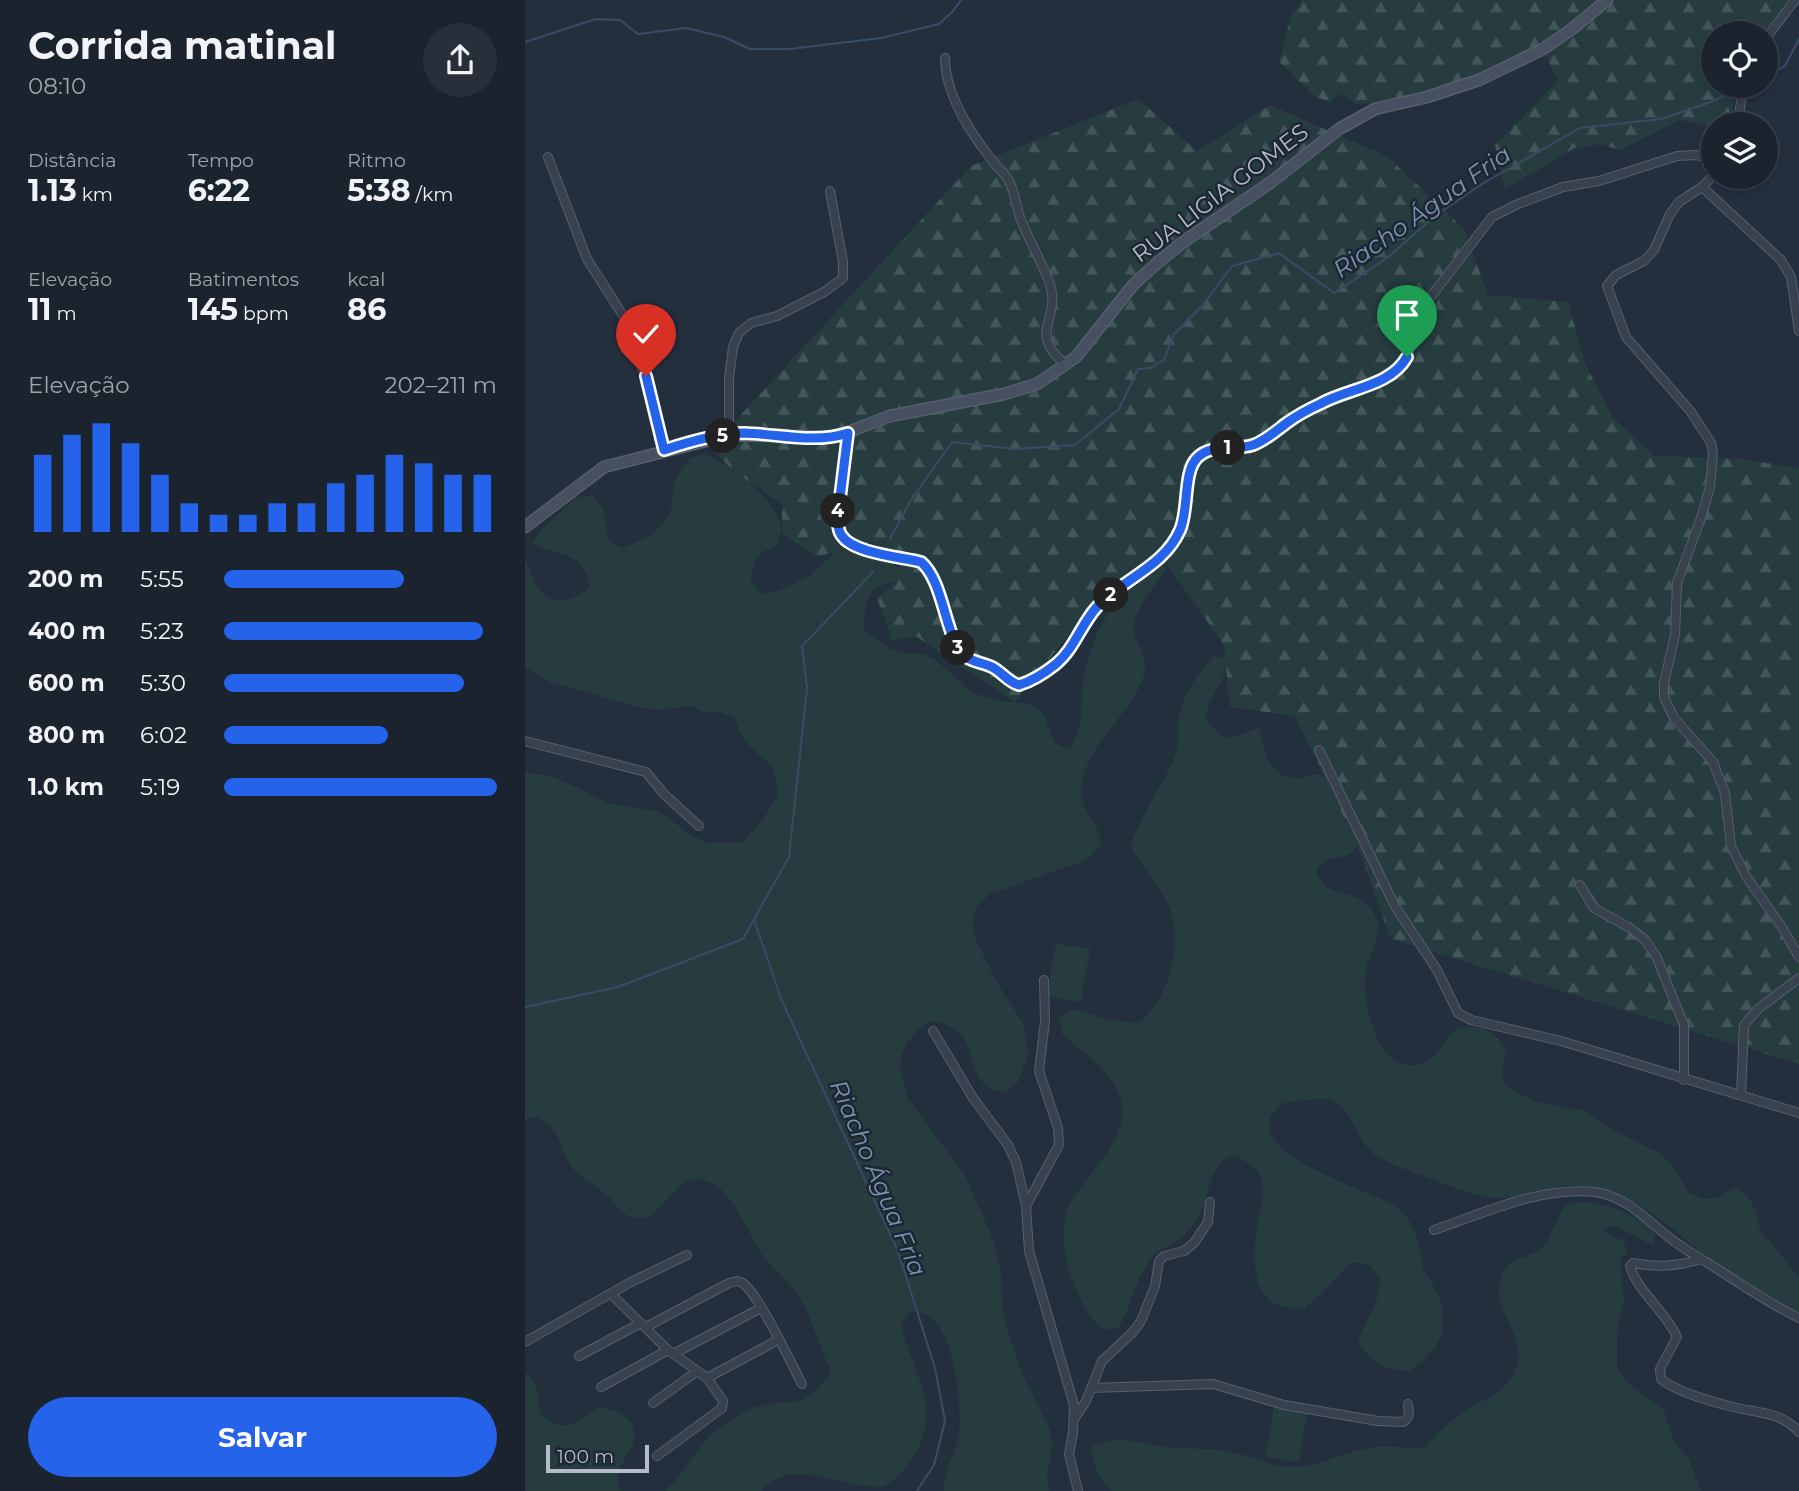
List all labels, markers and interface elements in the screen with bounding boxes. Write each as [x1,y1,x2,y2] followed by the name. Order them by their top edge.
[1701,21,1778,189] map controls
[1701,21,1778,98] button: locate
[28,22,337,69] text: Corrida matinal
[423,23,497,97] button: share
[28,72,86,100] text: 08:10
[1701,112,1778,189] button: layers
[1126,118,1314,268] street label: RUA LIGIA GOMES
[1327,139,1516,284] water label: Riacho Água Fria
[28,149,116,172] text: Distância
[188,149,254,172] text: Tempo
[347,149,406,172] text: Ritmo
[28,172,77,209] text: 1.13
[188,172,250,209] text: 6:22
[347,172,411,209] text: 5:38
[77,183,113,206] text: km
[411,183,453,206] text: /km
[28,268,112,291] text: Elevação
[188,268,299,291] text: Batimentos
[347,268,385,291] text: kcal
[1377,285,1437,357] pin
[28,291,52,328] text: 11
[188,291,238,328] text: 145
[347,291,386,328] text: 86
[1388,296,1426,334] icon: arrive
[52,302,77,325] text: m
[238,302,289,325] text: bpm
[616,304,676,376] pin
[627,315,665,353] icon: check
[28,371,130,399] text: Elevação
[385,371,497,399] text: 202–211 m
[705,418,741,453] pin: 5
[717,424,728,447] text: 5
[1211,430,1245,466] pin: 1
[1224,436,1231,459] text: 1
[821,494,855,528] pin: 4
[831,499,844,522] text: 4
[28,565,103,593] text: 200 m
[140,565,184,593] text: 5:55
[1093,578,1129,612] pin: 2
[1105,583,1116,606] text: 2
[28,617,106,645] text: 400 m
[140,617,184,645] text: 5:23
[941,630,975,666] pin: 3
[952,636,963,659] text: 3
[28,669,105,697] text: 600 m
[140,669,186,697] text: 5:30
[28,721,105,749] text: 800 m
[140,721,187,749] text: 6:02
[28,773,104,801] text: 1.0 km
[140,773,180,801] text: 5:19
[824,1075,933,1280] water label: Riacho Água Fria
[28,1397,497,1477] button: Salvar
[546,1442,649,1474] scale bar
[557,1445,614,1468] text: 100 m

